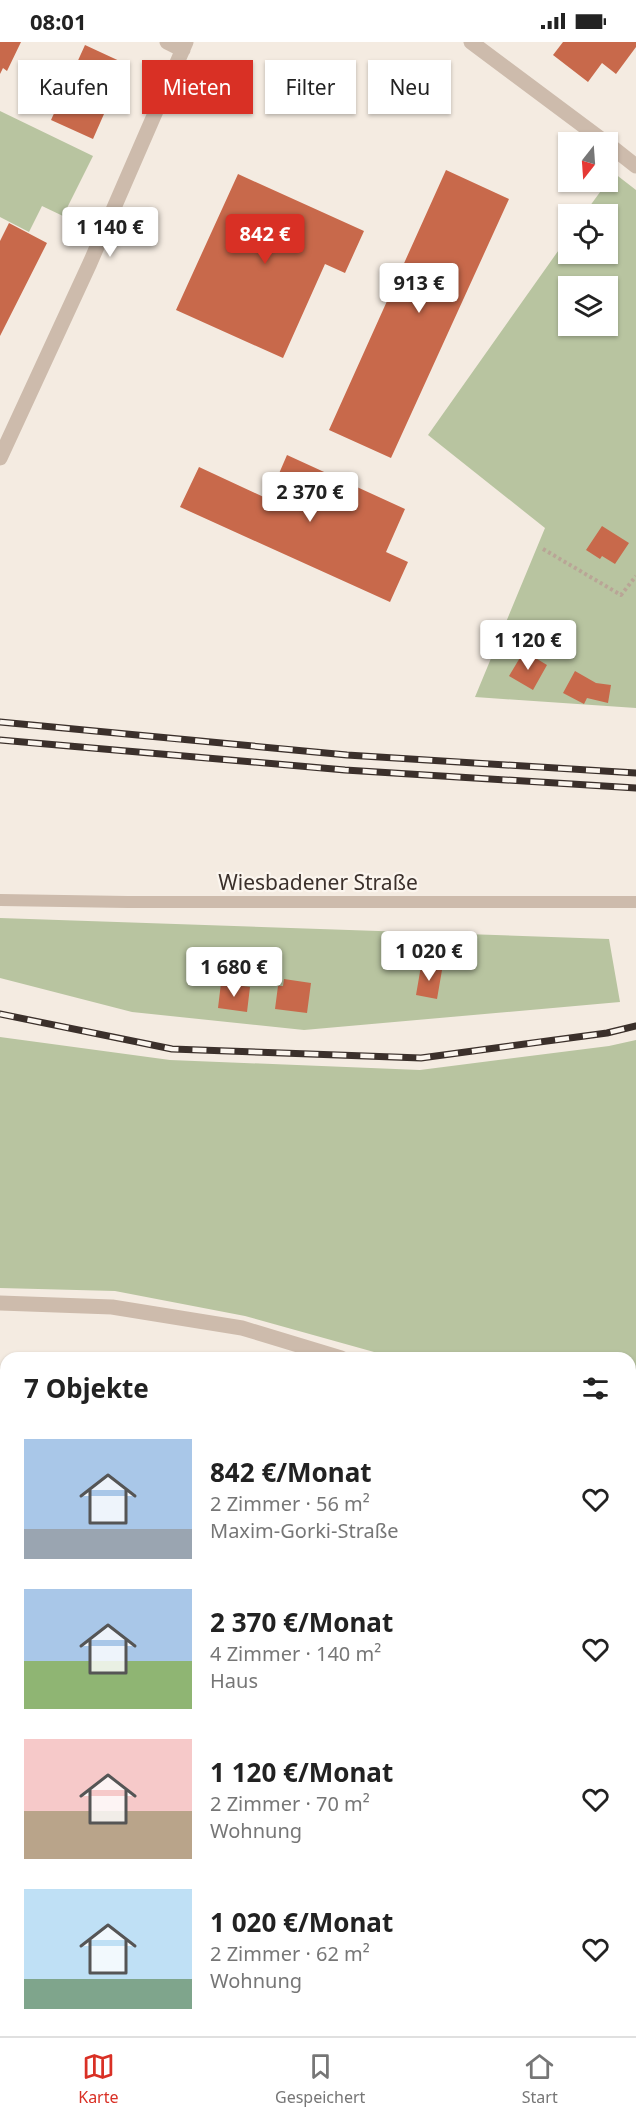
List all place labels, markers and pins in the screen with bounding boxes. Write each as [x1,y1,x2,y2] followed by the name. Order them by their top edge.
[55,207,165,258] pin: 1 140 €
[223,214,307,265] pin: 842 €
[377,263,461,314] pin: 913 €
[255,472,365,523] pin: 2 370 €
[473,620,583,671] pin: 1 120 €
[374,931,484,982] pin: 1 020 €
[179,947,289,998] pin: 1 680 €

